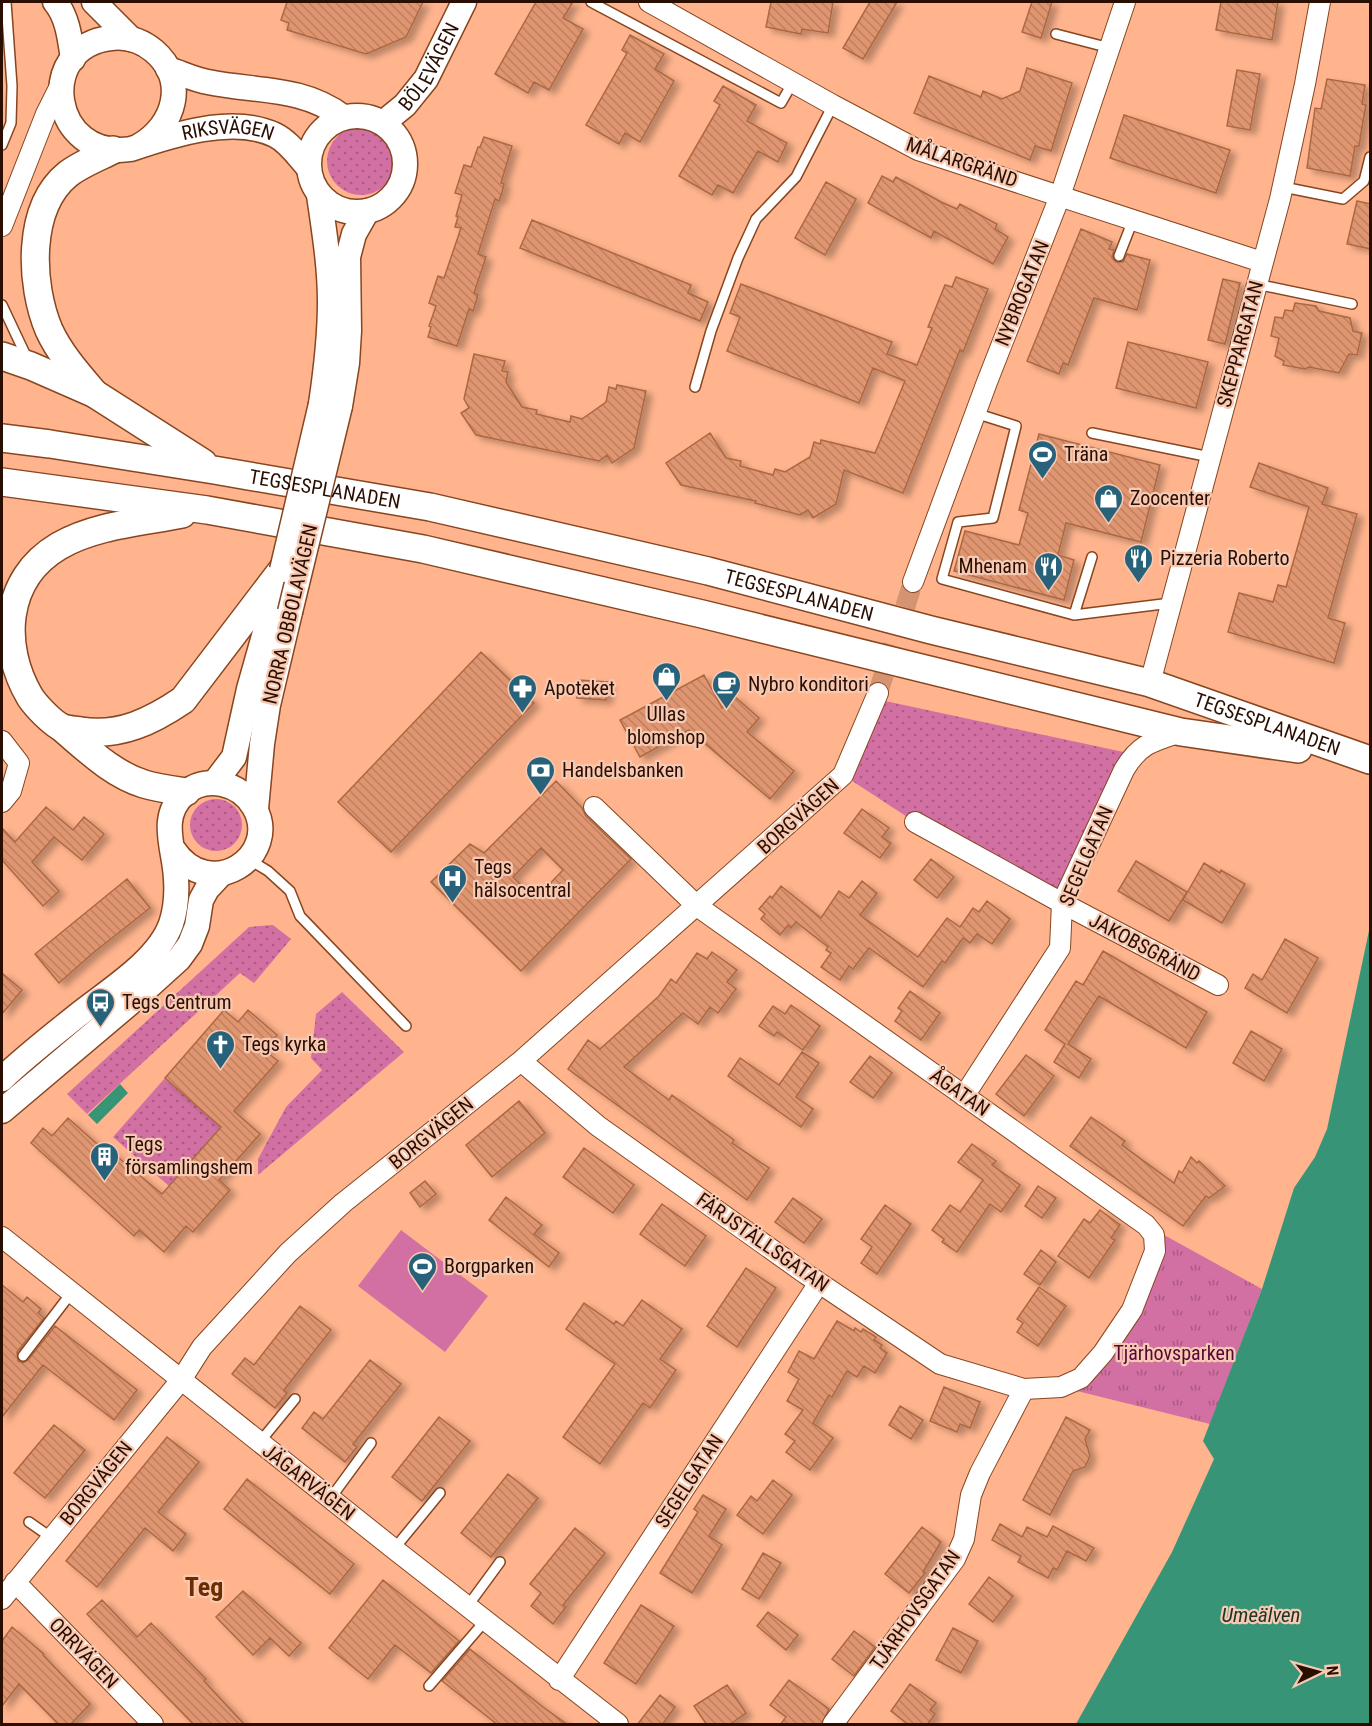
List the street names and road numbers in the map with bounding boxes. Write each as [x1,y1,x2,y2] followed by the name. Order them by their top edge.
[393,19,464,115] street label: BÖLEVÄGEN
[179,114,277,145] street label: RIKSVÄGEN
[903,132,1021,192] street label: MÅLARGRÄND
[990,237,1054,349] street label: NYBROGATAN
[1212,278,1268,410] street label: SKEPPARGATAN
[247,464,402,514] street label: TEGSESPLANADEN
[258,522,322,706] street label: NORRA OBBOLAVÄGEN
[722,564,876,626] street label: TEGSESPLANADEN
[1191,687,1343,761] street label: TEGSESPLANADEN
[752,773,844,859] street label: BORGVÄGEN
[1054,802,1118,910] street label: SEGELGATAN
[1085,908,1205,986] street label: JAKOBSGRÄND
[926,1063,994,1121] street label: ÅGATAN
[384,1092,478,1174] street label: BORGVÄGEN
[692,1187,834,1297] street label: FÄRJSTÄLLSGATAN
[650,1430,728,1532] street label: SEGELGATAN
[55,1436,137,1530] street label: BORGVÄGEN
[258,1438,360,1526] street label: JÄGARVÄGEN
[865,1545,965,1675] street label: TJÄRHOVSGATAN
[44,1613,124,1693] street label: ORRVÄGEN

